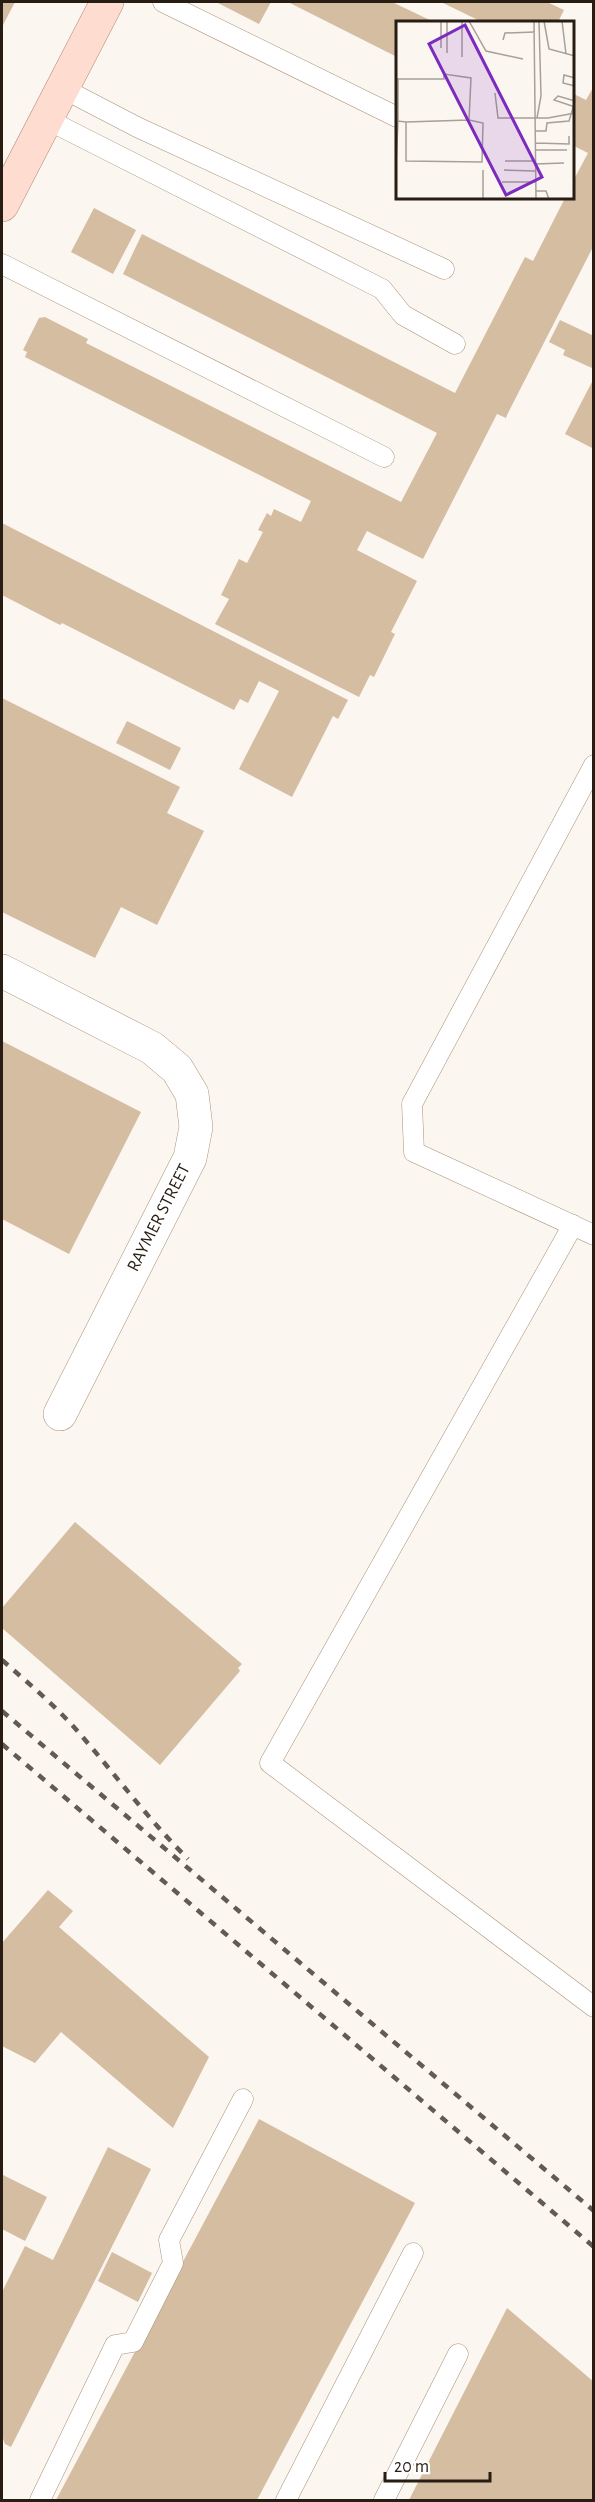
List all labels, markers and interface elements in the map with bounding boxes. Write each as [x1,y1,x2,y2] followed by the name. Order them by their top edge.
[396,21,574,200] inset map
[124,1161,194,1275] street label: RAYMER STREET
[385,2445,490,2483] scale bar
[394,2458,429,2476] text: 20 m

